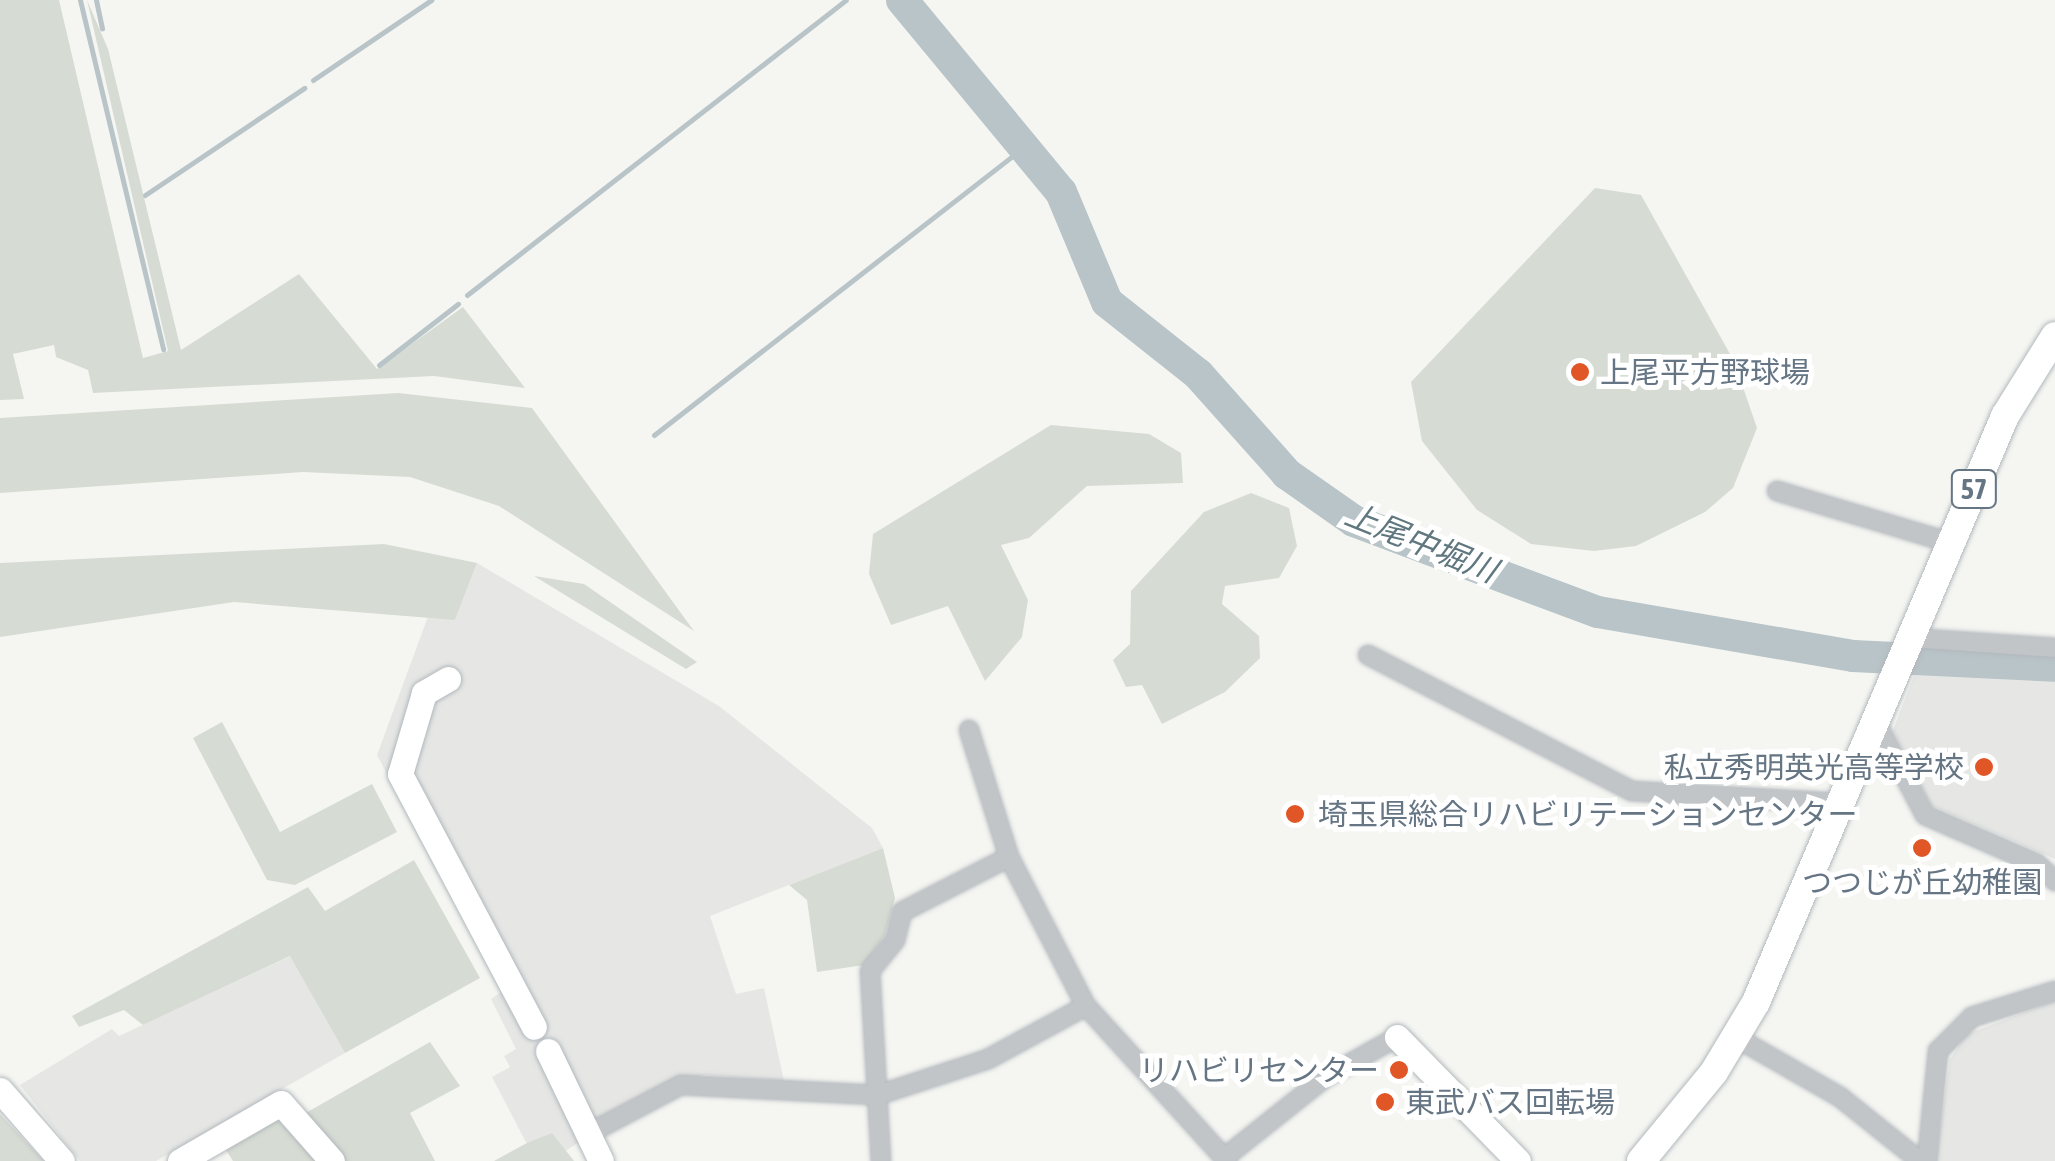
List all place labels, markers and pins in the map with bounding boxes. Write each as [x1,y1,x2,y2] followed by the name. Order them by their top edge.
[1600,354,1810,390] place label: 上尾平方野球場
[1569,361,1591,383] marker: 上尾平方野球場
[1664,749,1964,785] place label: 私立秀明英光高等学校
[1973,756,1995,778] marker: 私立秀明英光高等学校
[1318,796,1858,832] place label: 埼玉県総合リハビリテーションセンター
[1282,801,1308,827] marker: 埼玉県総合リハビリテーションセンター
[1911,837,1933,859] marker: つつじが丘幼稚園
[1802,864,2042,900] place label: つつじが丘幼稚園
[1139,1052,1379,1088] place label: リハビリセンター
[1388,1059,1410,1081] marker: リハビリセンター
[1405,1084,1615,1120] place label: 東武バス回転場
[1374,1091,1396,1113] marker: 東武バス回転場

